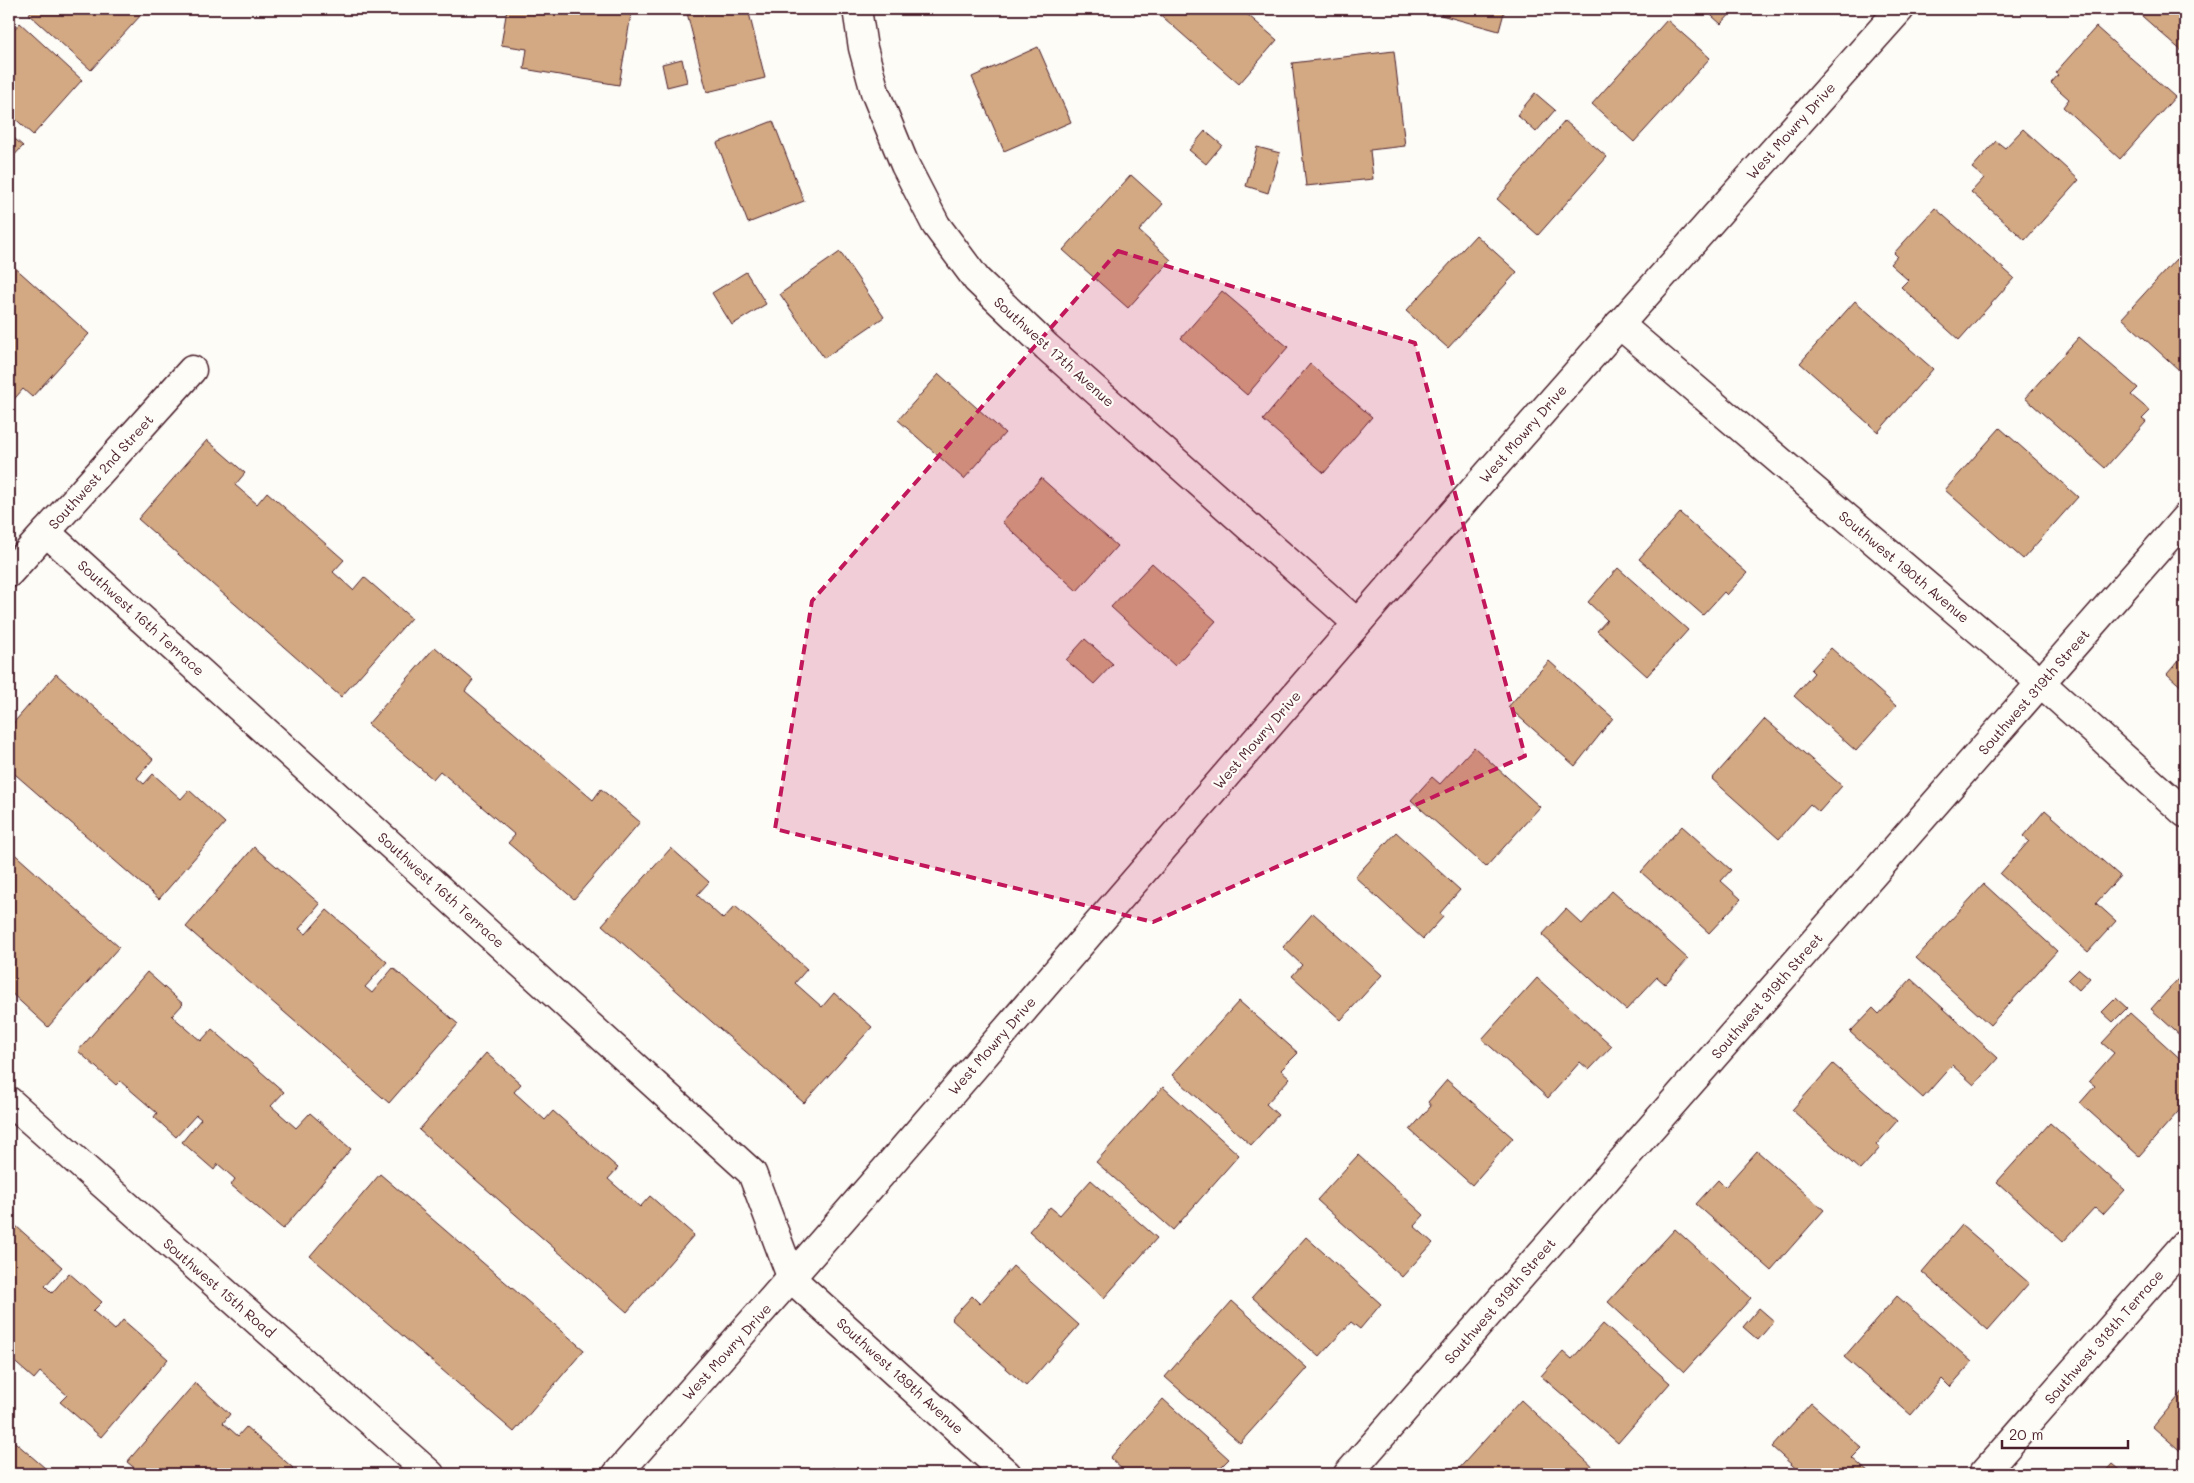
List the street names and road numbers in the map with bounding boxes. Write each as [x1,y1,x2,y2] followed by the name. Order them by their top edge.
[1742,78,1839,183] street label: West Mowry Drive
[990,292,1119,411] street label: Southwest 17th Avenue
[1475,380,1571,487] street label: West Mowry Drive
[44,410,157,533] street label: Southwest 2nd Street
[1835,506,1974,627] street label: Southwest 190th Avenue
[74,556,209,680] street label: Southwest 16th Terrace
[1974,625,2094,759] street label: Southwest 319th Street
[1209,686,1305,793] street label: West Mowry Drive
[374,828,509,952] street label: Southwest 16th Terrace
[1707,929,1827,1063] street label: Southwest 319th Street
[944,992,1040,1099] street label: West Mowry Drive
[159,1234,280,1342] street label: Southwest 15th Road
[1440,1234,1560,1368] street label: Southwest 319th Street
[2040,1265,2167,1408] street label: Southwest 318th Terrace
[678,1299,775,1404] street label: West Mowry Drive
[833,1313,968,1438] street label: Southwest 189th Avenue

